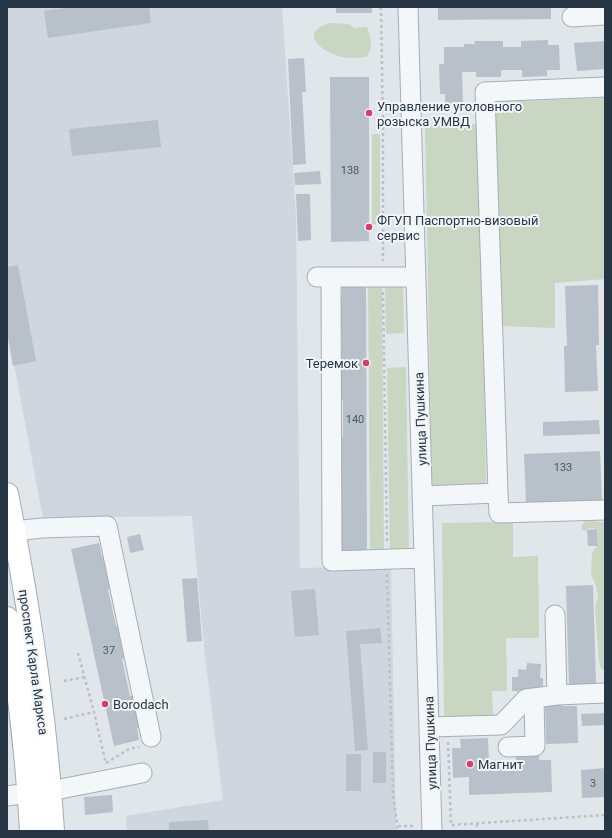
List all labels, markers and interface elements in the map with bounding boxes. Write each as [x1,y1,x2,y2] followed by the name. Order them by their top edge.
[377,99,522,129] place label: Управление уголовного розыска УМВД
[364,108,374,118] marker: Управление уголовного розыска УМВД
[341,164,359,177] house number: 138
[377,213,539,243] place label: ФГУП Паспортно-визовый сервис
[364,222,374,232] marker: ФГУП Паспортно-визовый сервис
[306,356,358,371] place label: Теремок
[361,358,371,368] marker: Теремок
[411,372,430,466] street label: улица Пушкина
[346,413,364,426] house number: 140
[554,461,572,474] house number: 133
[16,588,51,736] street label: проспект Карла Маркса
[103,644,115,657] house number: 37
[421,696,440,790] street label: улица Пушкина
[113,697,169,712] place label: Borodach
[100,699,110,709] marker: Borodach
[478,757,523,772] place label: Магнит
[465,759,475,769] marker: Магнит
[590,777,596,790] house number: 3

